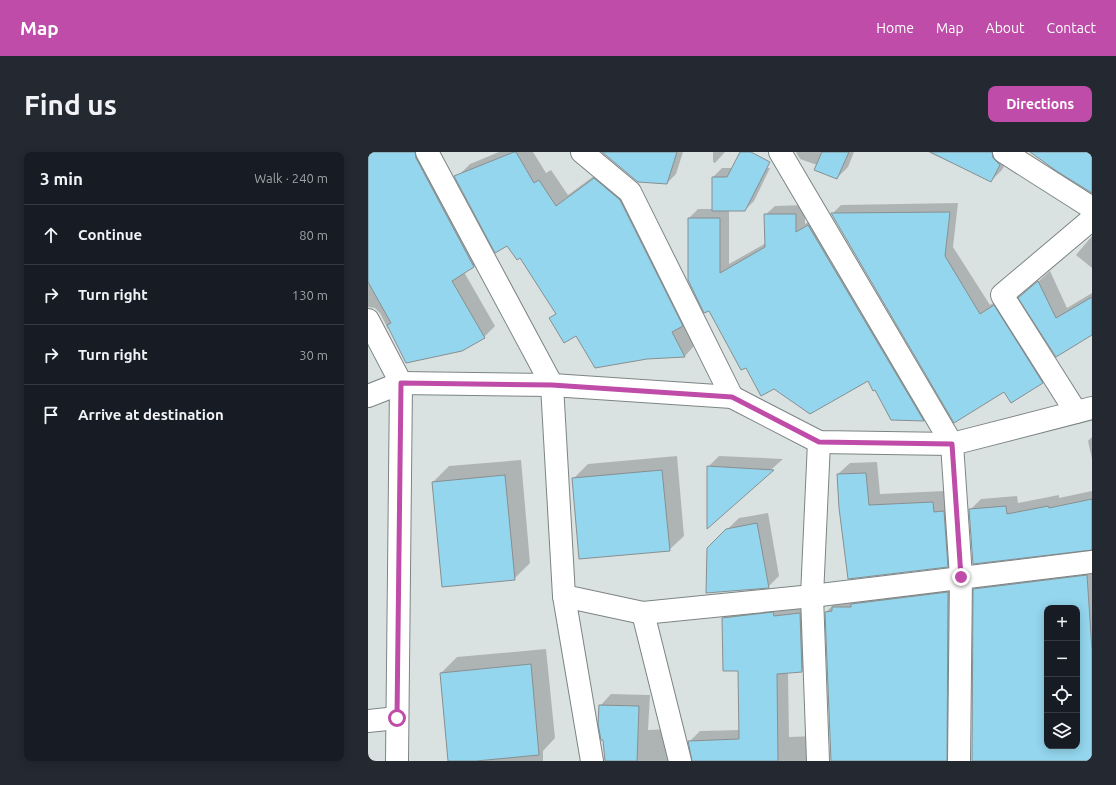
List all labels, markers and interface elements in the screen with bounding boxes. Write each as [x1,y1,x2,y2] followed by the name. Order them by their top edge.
[20,17,59,39] text: Map
[876,20,914,36] text: Home
[936,20,964,36] text: Map
[986,20,1025,36] text: About
[1047,20,1096,36] text: Contact
[988,86,1092,122] button: Directions
[24,89,117,120] text: Find us
[40,169,83,188] text: 3 min
[254,171,328,185] text: Walk · 240 m
[40,224,62,246] icon: ahead
[78,226,142,243] text: Continue
[299,228,328,242] text: 80 m
[40,284,62,306] icon: right
[78,286,148,303] text: Turn right
[292,288,328,302] text: 130 m
[40,344,62,366] icon: right
[78,346,148,363] text: Turn right
[299,348,328,362] text: 30 m
[40,404,62,426] icon: arrive
[78,406,224,423] text: Arrive at destination
[952,568,970,586] route end
[1044,605,1080,749] map controls
[1044,605,1080,641] button: +
[1044,641,1080,677] button: −
[1044,677,1080,713] button: locate
[388,709,406,727] route start
[1044,713,1080,749] button: layers

